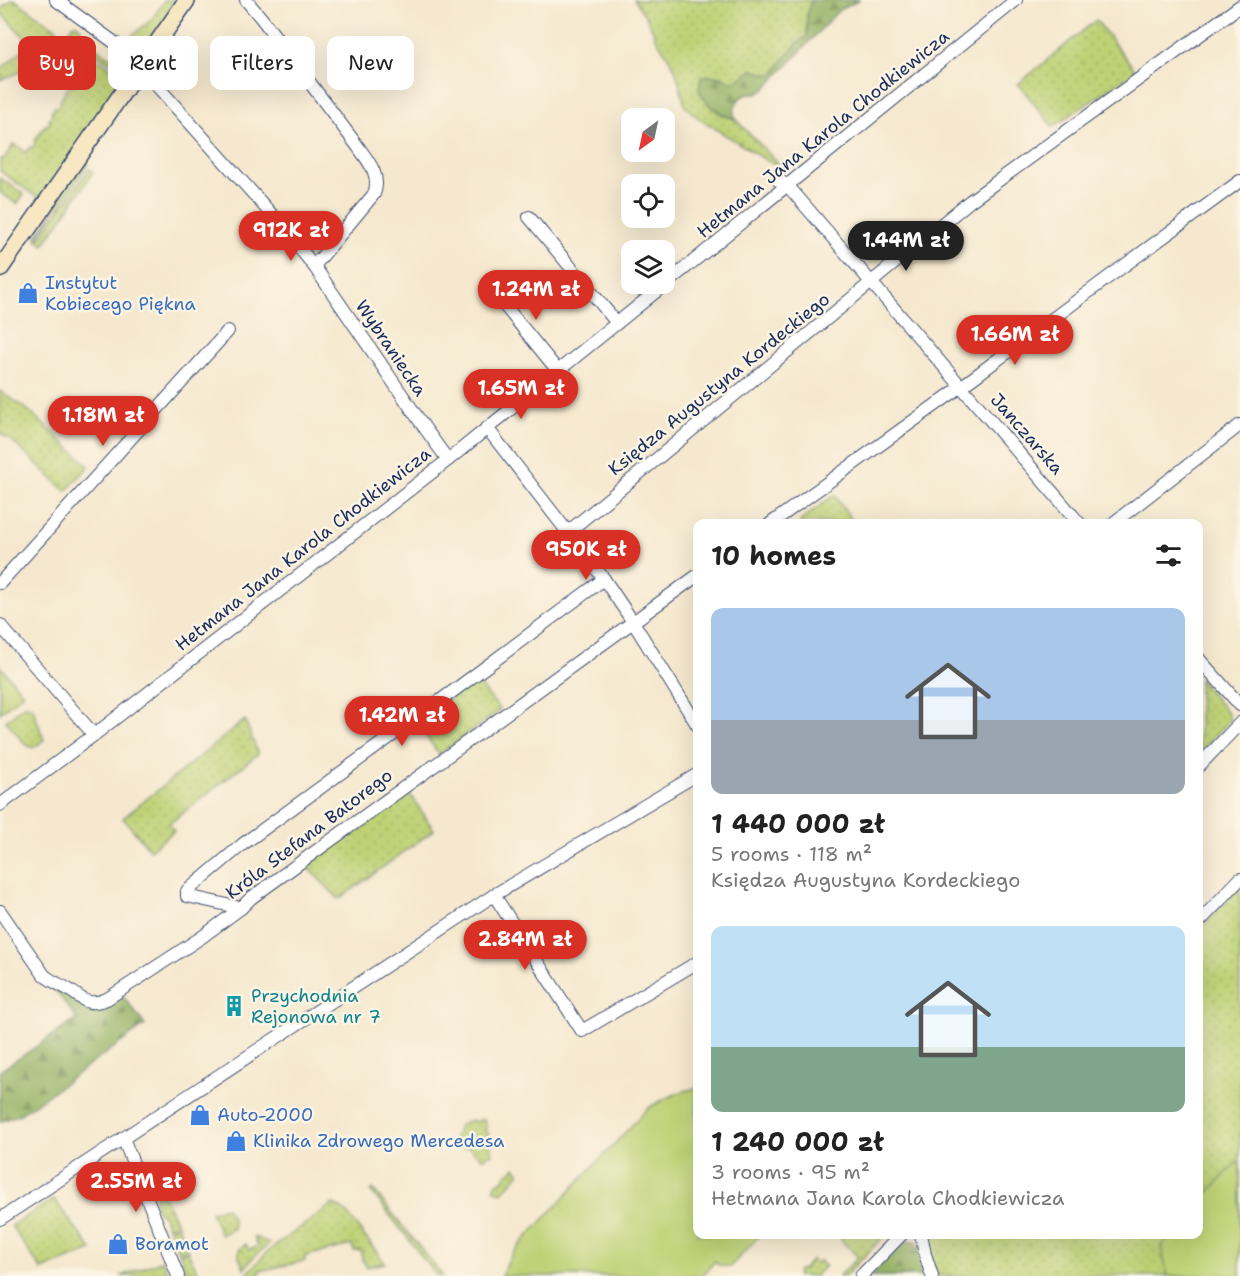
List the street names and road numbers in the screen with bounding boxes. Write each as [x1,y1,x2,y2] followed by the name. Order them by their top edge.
[692,25,954,243] street label: Hetmana Jana Karola Chodkiewicza
[603,287,835,481] street label: Księdza Augustyna Kordeckiego
[350,295,432,401] street label: Wybraniecka
[985,388,1069,480] street label: Janczarska
[170,442,436,656] street label: Hetmana Jana Karola Chodkiewicza
[221,763,397,905] street label: Króla Stefana Batorego

